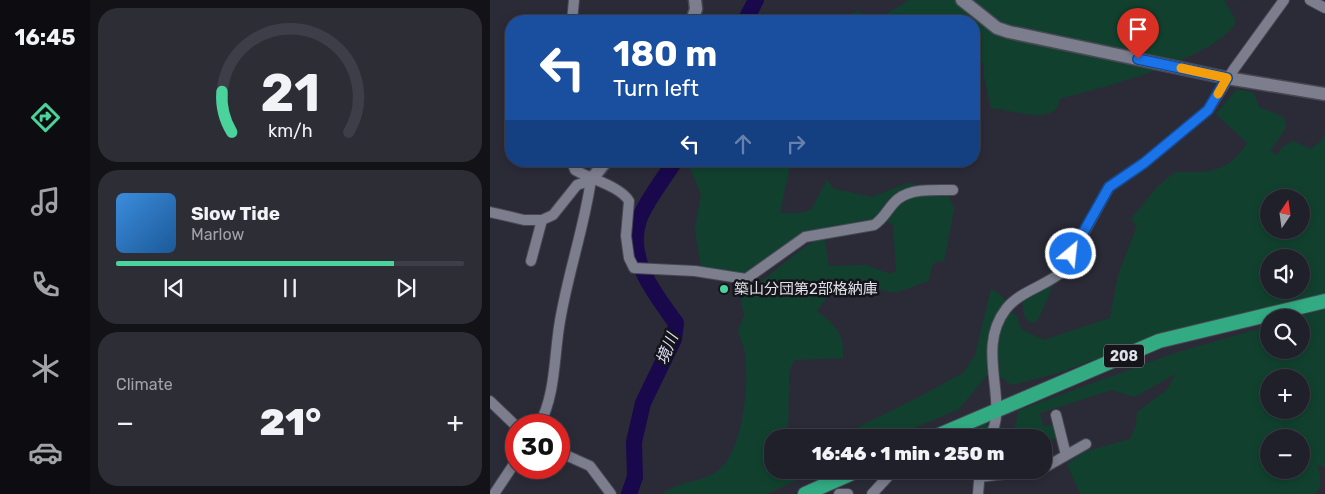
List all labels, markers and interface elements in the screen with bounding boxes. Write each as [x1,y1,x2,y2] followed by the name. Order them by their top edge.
[1117,8,1159,59] pin
[1124,15,1152,43] icon: arrive
[15,24,75,51] text: 16:45
[613,33,717,75] text: 180 m
[530,35,595,100] icon: left
[260,62,320,124] text: 21
[613,75,699,102] text: Turn left
[28,100,63,135] icon: directions
[268,120,312,141] text: km/h
[676,130,704,158] icon: left
[729,130,757,158] icon: ahead
[782,130,810,158] icon: right
[28,184,63,219] icon: music
[1260,189,1310,239] north arrow
[1260,189,1310,479] map controls
[191,202,280,225] text: Slow Tide
[191,225,244,244] text: Marlow
[1044,227,1096,279] position arrow
[1260,249,1310,299] button: sound
[28,267,63,302] icon: phone
[160,274,188,302] icon: previous
[276,274,304,302] icon: pause
[392,274,420,302] icon: next
[734,280,878,298] place label: 築山分団第2部格納庫
[718,283,730,295] marker: 築山分団第2部格納庫
[1260,309,1310,359] button: search
[652,329,683,367] water label: 境川
[1104,344,1144,368] road number: 208
[28,351,63,386] icon: climate
[1260,369,1310,419] button: +
[116,375,173,394] text: Climate
[260,399,321,445] text: 21°
[116,406,134,439] text: −
[447,406,464,439] text: +
[505,414,570,479] speed limit sign: 30
[1260,429,1310,479] button: −
[28,435,63,470] icon: car
[812,442,1004,465] text: 16:46 · 1 min · 250 m

